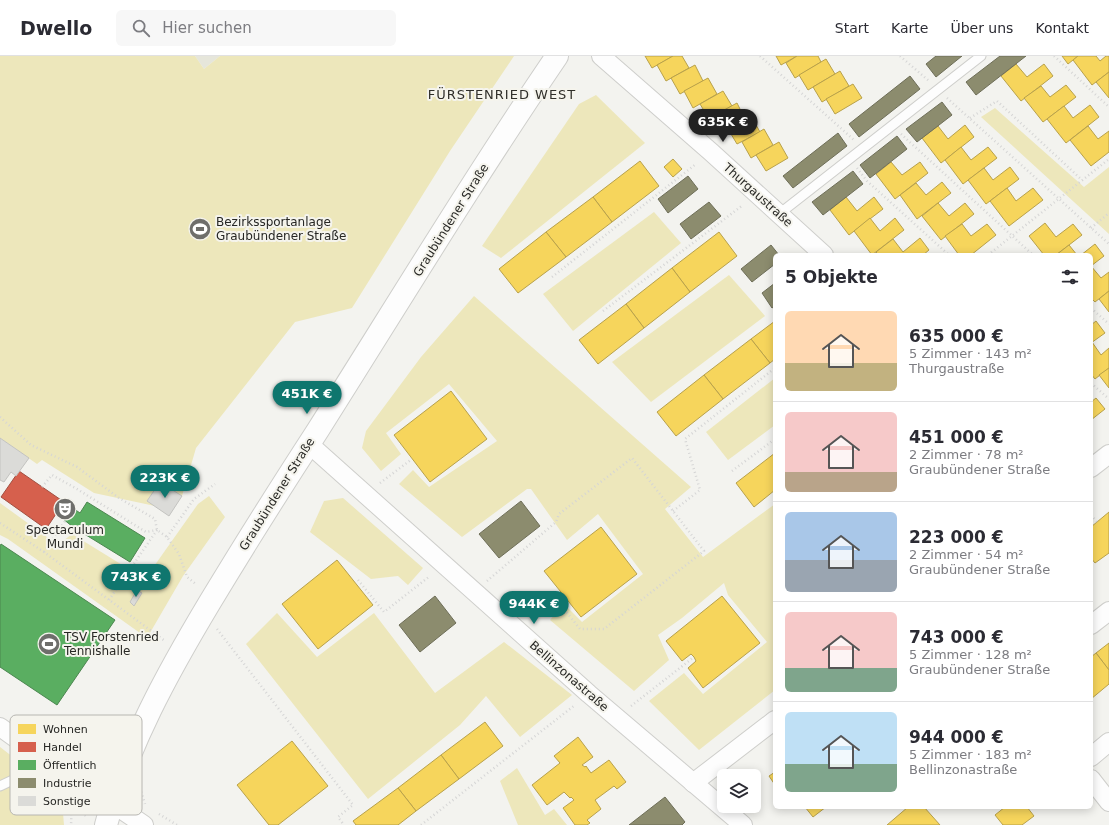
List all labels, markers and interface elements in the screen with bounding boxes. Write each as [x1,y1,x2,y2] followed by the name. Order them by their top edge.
[116,10,396,46] search box
[20,17,92,39] text: Dwello
[130,17,152,39] icon: search
[162,19,252,37] text: Hier suchen
[835,20,869,36] text: Start
[891,20,928,36] text: Karte
[950,20,1013,36] text: Über uns
[1035,20,1089,36] text: Kontakt
[428,86,576,102] district label: FÜRSTENRIED WEST
[690,109,756,143] pin: 635K €
[698,114,748,129] text: 635K €
[720,160,795,230] street label: Thurgaustraße
[411,161,491,279] street label: Graubündener Straße
[216,215,346,243] place label: Bezirkssportanlage Graubündener Straße
[187,216,213,242] sports icon: Bezirkssportanlage Graubündener Straße
[1059,266,1081,288] icon: filters
[785,267,878,287] text: 5 Objekte
[909,326,1004,346] text: 635 000 €
[817,327,865,375] icon: home
[909,346,1032,361] text: 5 Zimmer · 143 m²
[909,361,1004,376] text: Thurgaustraße
[274,381,340,415] pin: 451K €
[282,386,332,401] text: 451K €
[909,427,1004,447] text: 451 000 €
[817,428,865,476] icon: home
[237,435,317,553] street label: Graubündener Straße
[909,447,1024,462] text: 2 Zimmer · 78 m²
[909,462,1050,477] text: Graubündener Straße
[132,465,198,499] pin: 223K €
[140,470,190,485] text: 223K €
[52,496,78,522] theatre icon: Spectaculum Mundi
[26,523,104,551] place label: Spectaculum Mundi
[909,527,1004,547] text: 223 000 €
[817,528,865,576] icon: home
[909,547,1024,562] text: 2 Zimmer · 54 m²
[909,562,1050,577] text: Graubündener Straße
[103,564,169,598] pin: 743K €
[111,569,161,584] text: 743K €
[501,591,567,625] pin: 944K €
[509,596,559,611] text: 944K €
[909,627,1004,647] text: 743 000 €
[817,628,865,676] icon: home
[63,630,159,658] place label: TSV Forstenried Tennishalle
[36,631,62,657] sports icon: TSV Forstenried Tennishalle
[527,638,611,714] street label: Bellinzonastraße
[909,647,1032,662] text: 5 Zimmer · 128 m²
[909,662,1050,677] text: Graubündener Straße
[10,715,142,815] legend
[43,723,88,736] text: Wohnen
[909,727,1004,747] text: 944 000 €
[817,728,865,776] icon: home
[43,741,82,754] text: Handel
[909,747,1032,762] text: 5 Zimmer · 183 m²
[43,759,96,772] text: Öffentlich
[909,762,1017,777] text: Bellinzonastraße
[717,769,761,813] map controls
[717,769,761,813] button: layers
[43,777,92,790] text: Industrie
[43,795,91,808] text: Sonstige

